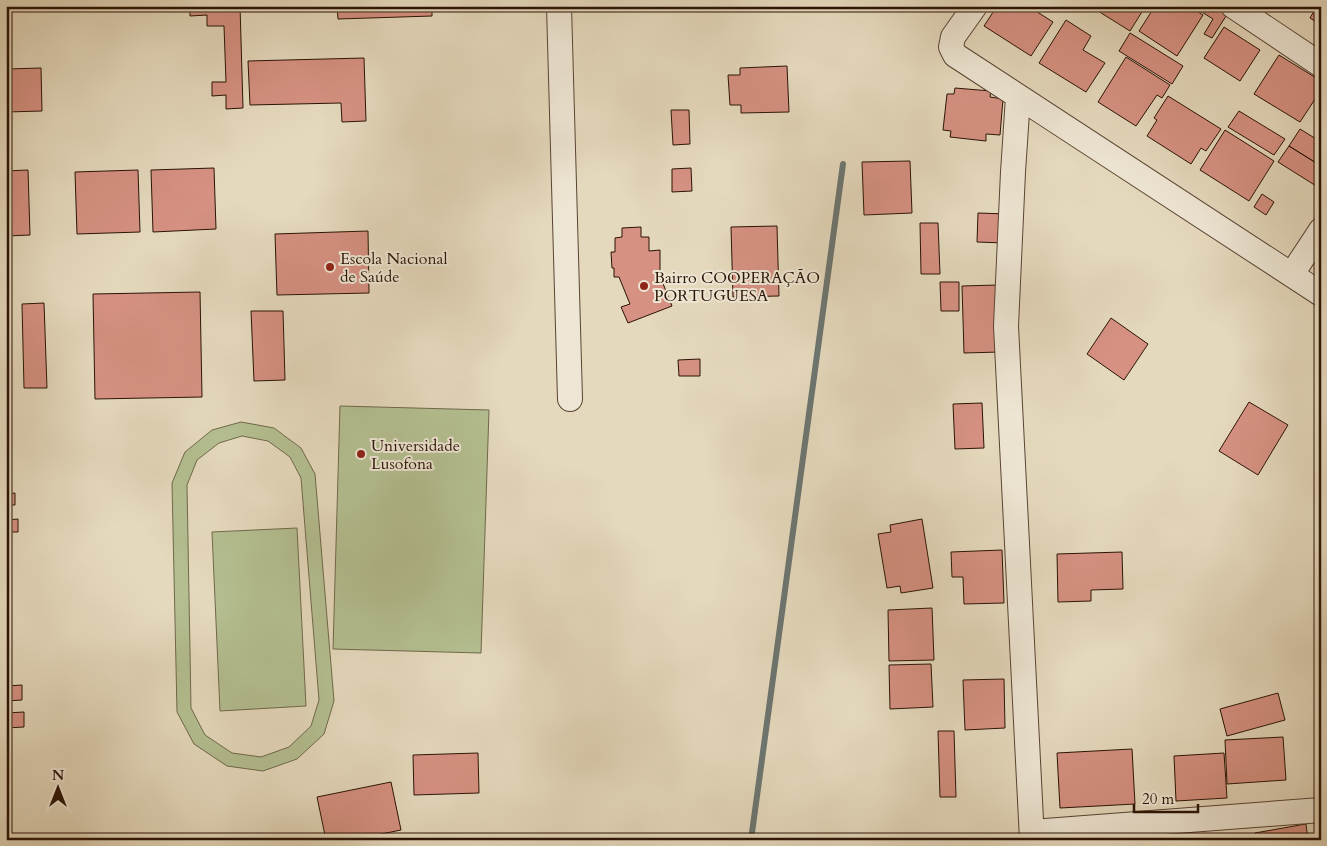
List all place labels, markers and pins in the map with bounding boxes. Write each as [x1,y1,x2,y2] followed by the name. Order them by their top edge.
[340,248,448,288] place label: Escola Nacional de Saúde
[324,261,336,273] marker: Escola Nacional de Saúde
[654,267,820,307] place label: Bairro COOPERAÇÃO PORTUGUESA
[638,280,650,292] marker: Bairro COOPERAÇÃO PORTUGUESA
[371,435,460,475] place label: Universidade Lusofona
[355,448,367,460] marker: Universidade Lusofona

